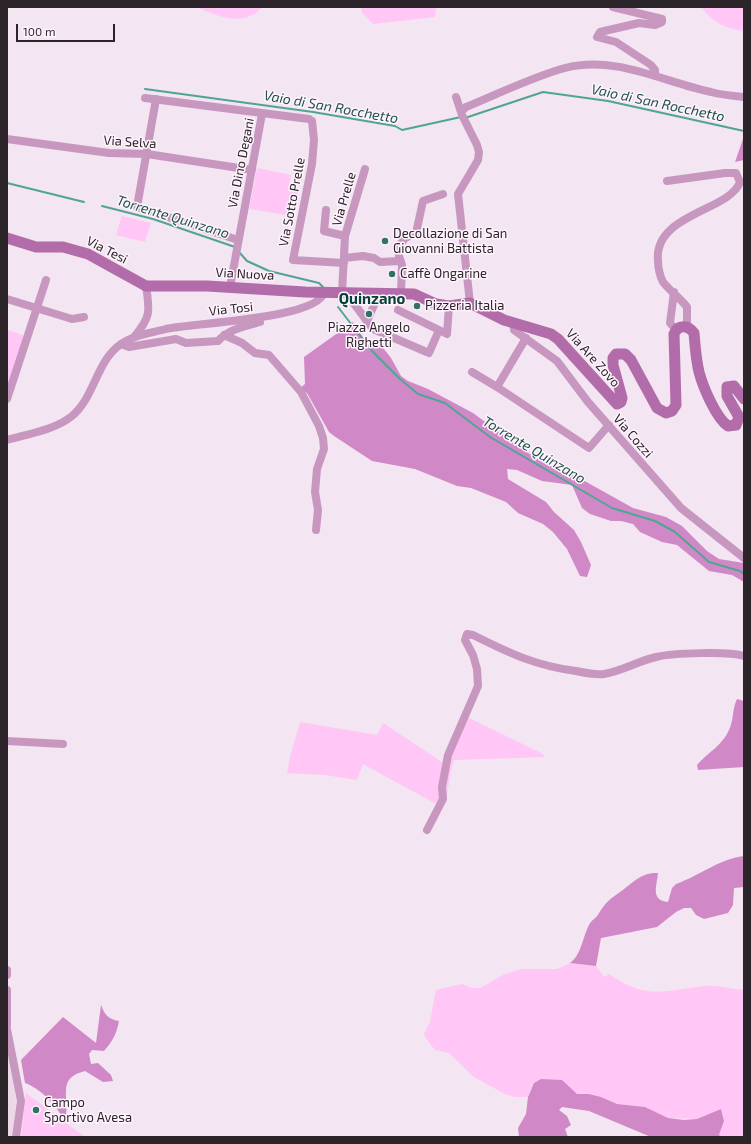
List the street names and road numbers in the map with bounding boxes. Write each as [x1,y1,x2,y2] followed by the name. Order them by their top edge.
[225,117,257,209] street label: Via Dino Degani
[103,132,157,152] street label: Via Selva
[276,156,308,248] street label: Via Sotto Prelle
[329,170,359,228] street label: Via Prelle
[84,233,130,267] street label: Via Tesi
[215,265,275,283] street label: Via Nuova
[208,299,254,319] street label: Via Tosi
[563,326,623,390] street label: Via Are Zovo
[610,411,656,461] street label: Via Cozzi

